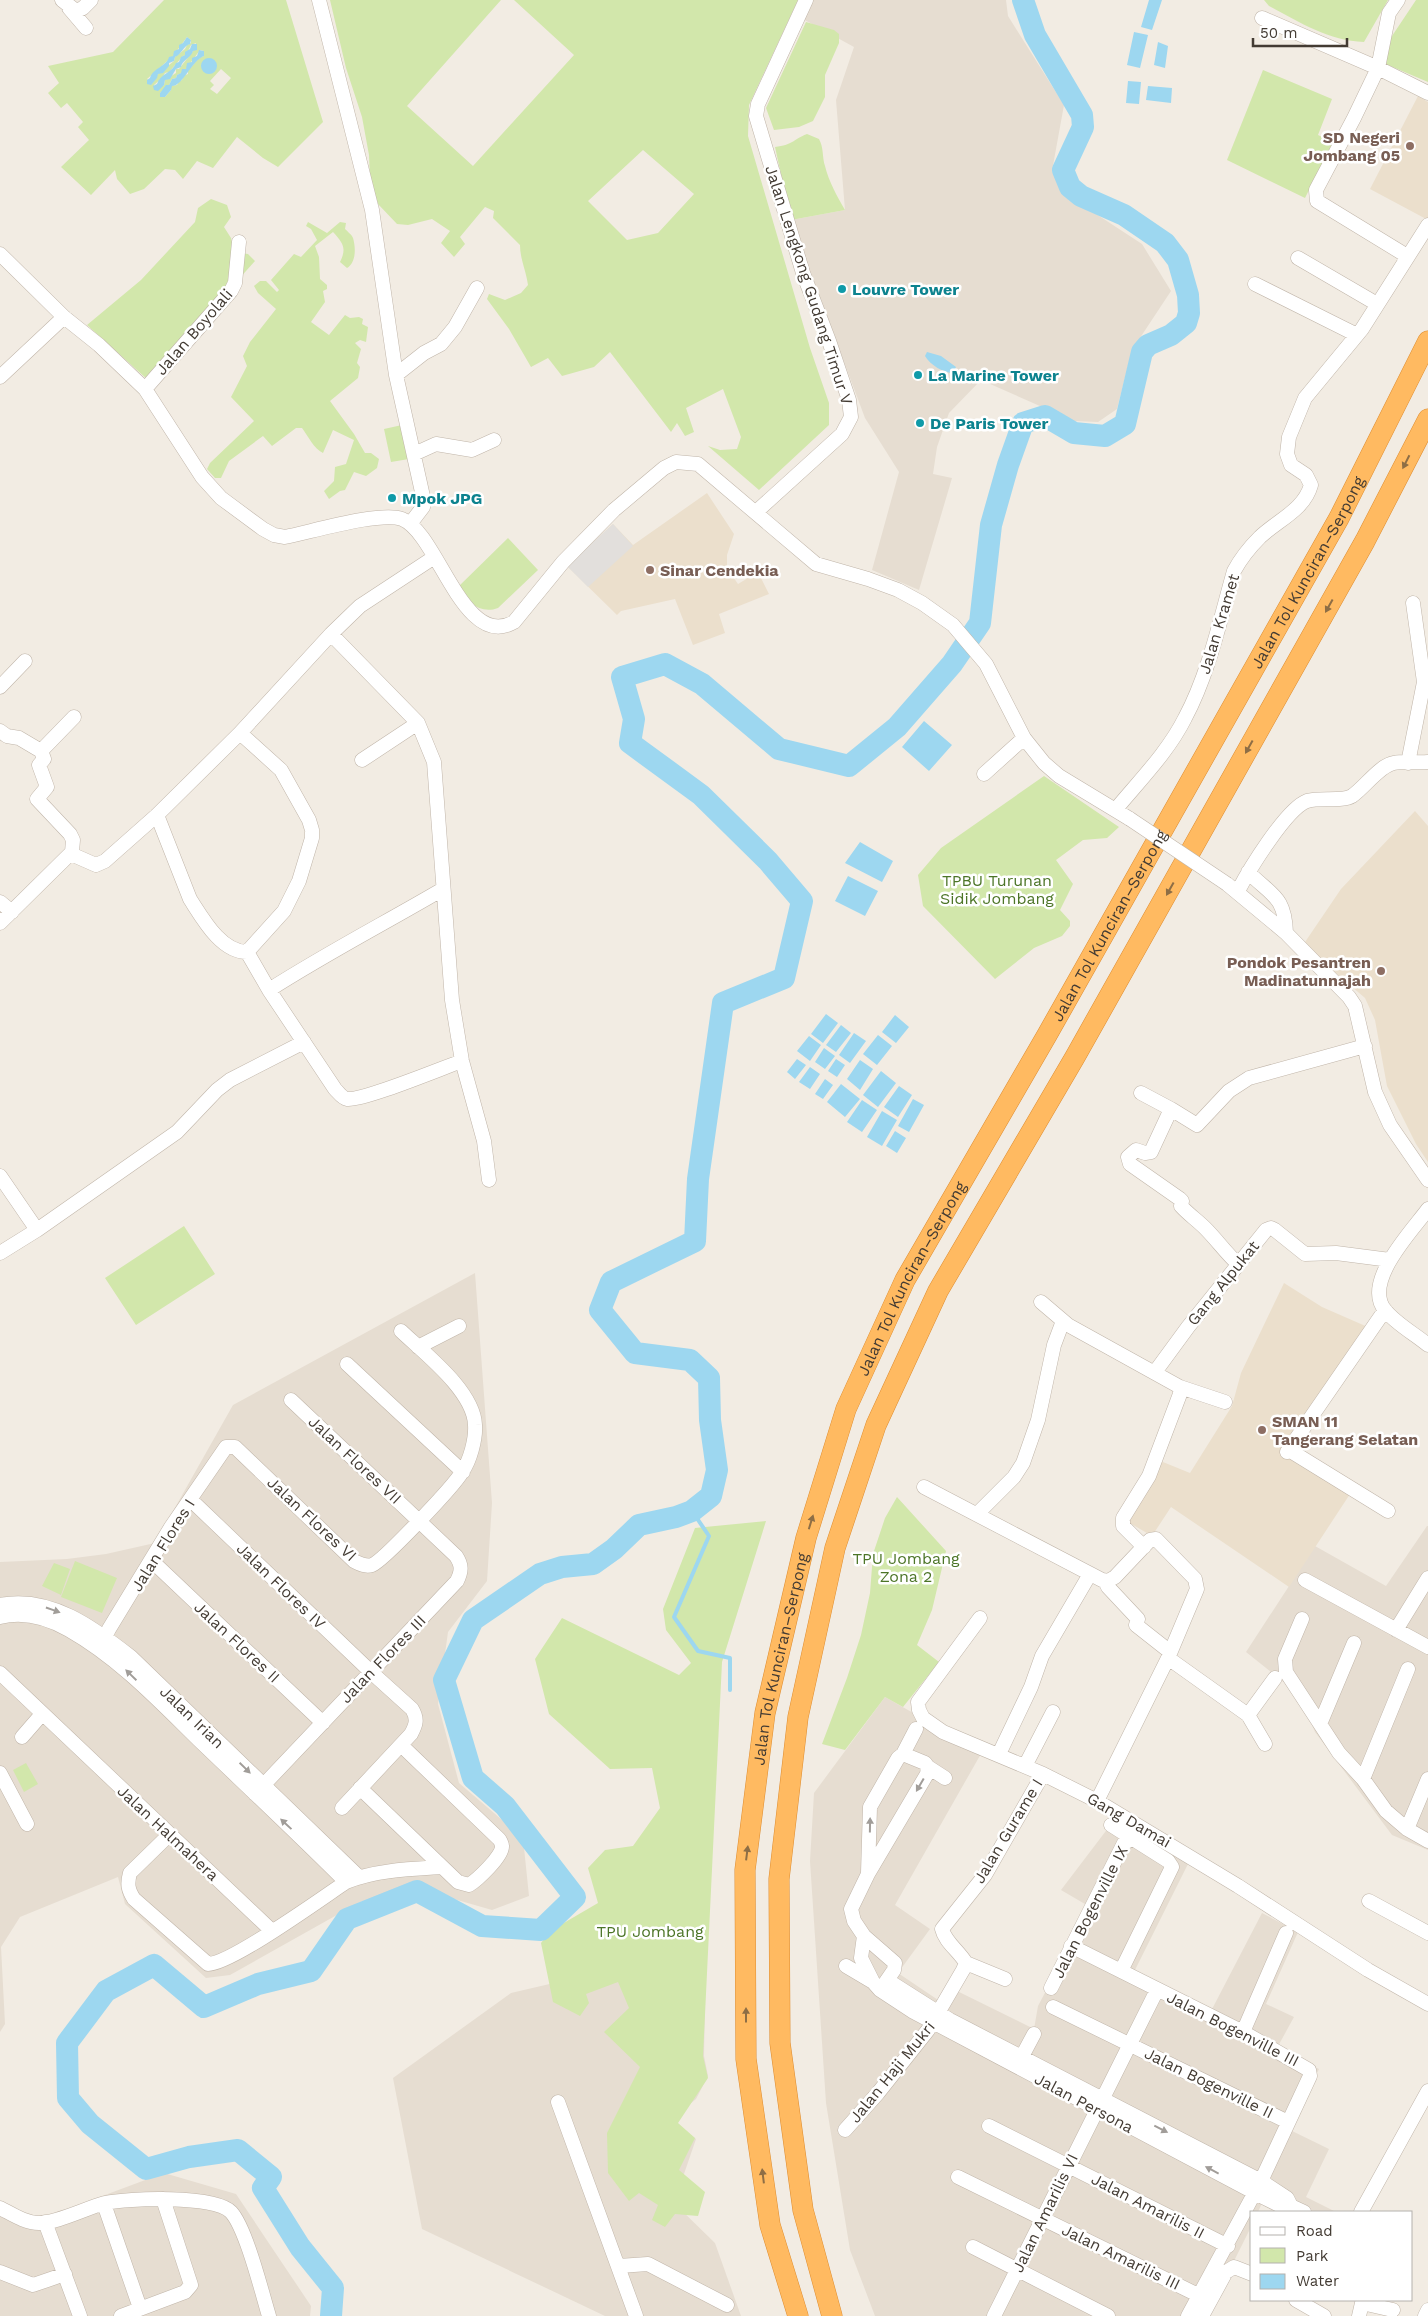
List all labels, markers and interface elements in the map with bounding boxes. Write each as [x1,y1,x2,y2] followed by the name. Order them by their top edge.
[1253,15,1347,47] scale bar
[1260,24,1297,42] text: 50 m
[1303,128,1400,165] place label: SD Negeri Jombang 05
[1404,140,1416,152] marker: SD Negeri Jombang 05
[761,163,857,407] street label: Jalan Lengkong Gudang Timur V
[852,280,959,299] place label: Louvre Tower
[836,283,848,295] marker: Louvre Tower
[151,285,237,379] street label: Jalan Boyolali
[928,366,1059,385] place label: La Marine Tower
[912,369,924,381] marker: La Marine Tower
[930,414,1048,433] place label: De Paris Tower
[914,417,926,429] marker: De Paris Tower
[1402,455,1410,469] one-way arrow
[1247,473,1368,672] street label: Jalan Tol Kunciran–Serpong
[402,489,482,508] place label: Mpok JPG
[386,492,398,504] marker: Mpok JPG
[660,561,779,580] place label: Sinar Cendekia
[644,564,656,576] marker: Sinar Cendekia
[1195,571,1243,676] street label: Jalan Kramet
[1325,598,1333,613] one-way arrow
[1245,740,1254,754] one-way arrow
[1047,826,1171,1024] street label: Jalan Tol Kunciran–Serpong
[940,871,1054,908] park label: TPBU Turunan Sidik Jombang
[1165,882,1174,895] one-way arrow
[1227,953,1371,990] place label: Pondok Pesantren Madinatunnajah
[1375,965,1387,977] marker: Pondok Pesantren Madinatunnajah
[853,1177,970,1379] street label: Jalan Tol Kunciran–Serpong
[1183,1237,1263,1329] street label: Gang Alpukat
[305,1412,405,1508] street label: Jalan Flores VII
[1272,1412,1418,1449] place label: SMAN 11 Tangerang Selatan
[1256,1424,1268,1436] marker: SMAN 11 Tangerang Selatan
[263,1473,361,1565] street label: Jalan Flores VI
[127,1495,199,1595] street label: Jalan Flores I
[807,1514,815,1529] one-way arrow
[233,1539,329,1633] street label: Jalan Flores IV
[852,1549,960,1586] park label: TPU Jombang Zona 2
[749,1550,812,1766] street label: Jalan Tol Kunciran–Serpong
[190,1597,284,1687] street label: Jalan Flores II
[46,1607,61,1614] one-way arrow
[336,1611,430,1707] street label: Jalan Flores III
[126,1669,138,1681] one-way arrow
[156,1682,228,1752] street label: Jalan Irian
[238,1762,250,1774] one-way arrow
[969,1775,1047,1887] street label: Jalan Gurame I
[916,1779,925,1792] one-way arrow
[113,1781,223,1885] street label: Jalan Halmahera
[1084,1788,1174,1852] street label: Gang Damai
[866,1817,874,1833] one-way arrow
[281,1818,293,1830] one-way arrow
[1048,1842,1132,1981] street label: Jalan Bogenville IX
[743,1845,751,1861] one-way arrow
[596,1922,704,1941] park label: TPU Jombang
[1164,1987,1302,2071] street label: Jalan Bogenville III
[742,2007,750,2023] one-way arrow
[845,2017,939,2127] street label: Jalan Haji Mukri
[1141,2044,1277,2122] street label: Jalan Bogenville II
[1031,2069,1137,2137] street label: Jalan Persona
[1154,2125,1168,2133] one-way arrow
[1008,2151,1082,2275] street label: Jalan Amarilis VI
[1204,2166,1219,2174] one-way arrow
[759,2168,767,2184] one-way arrow
[1088,2169,1208,2243] street label: Jalan Amarilis II
[1250,2211,1413,2301] legend
[1059,2220,1183,2294] street label: Jalan Amarilis III
[1296,2222,1333,2240] text: Road
[1296,2247,1329,2265] text: Park
[1296,2272,1339,2290] text: Water

